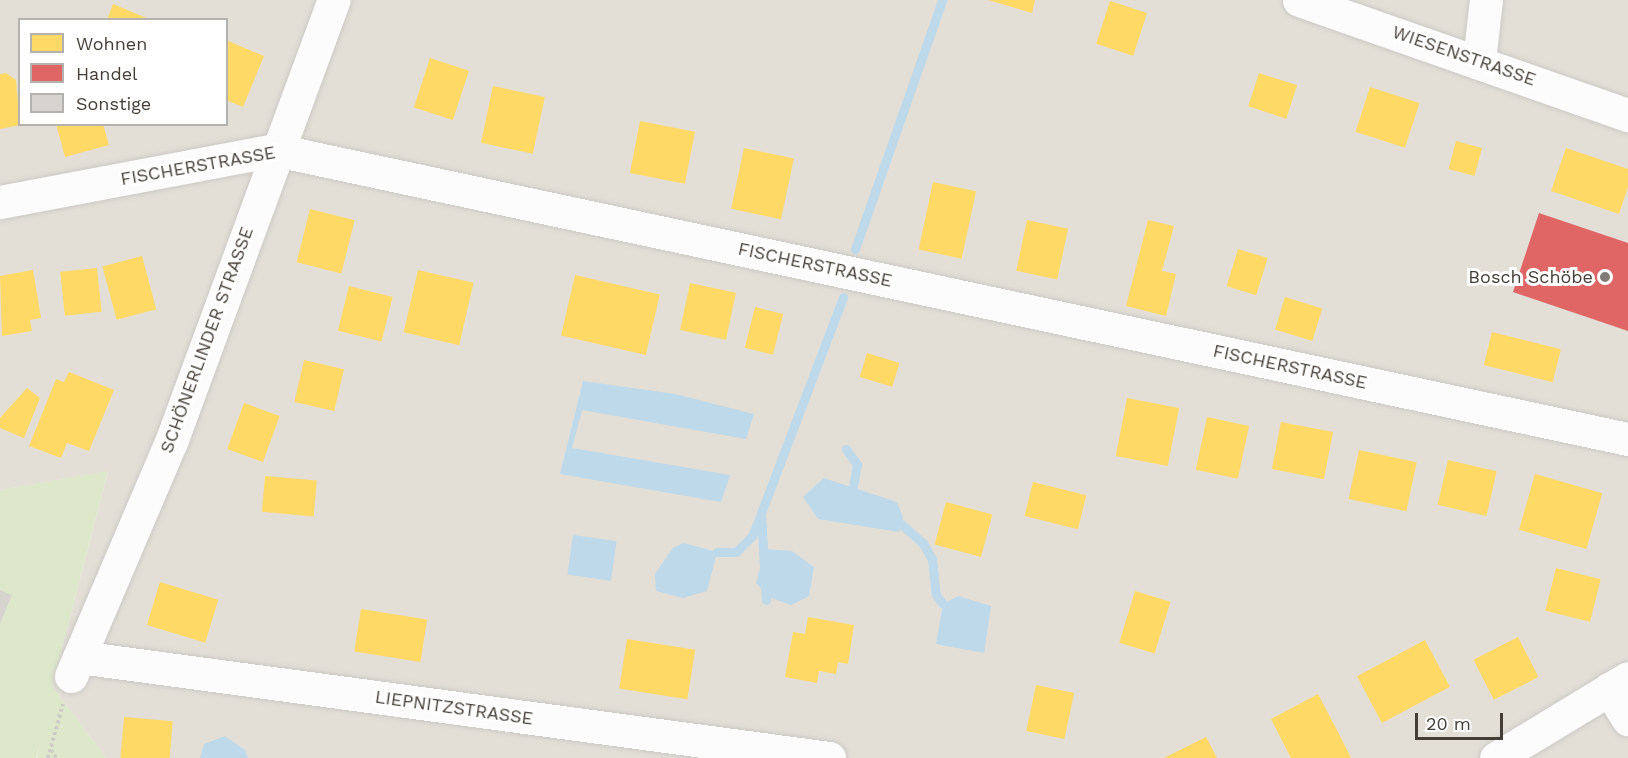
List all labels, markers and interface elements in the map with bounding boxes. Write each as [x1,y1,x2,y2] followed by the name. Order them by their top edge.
[18,18,228,126] legend
[1389,21,1539,91] street label: WIESENSTRASSE
[76,33,147,54] text: Wohnen
[76,63,138,84] text: Handel
[76,93,151,114] text: Sonstige
[119,142,277,190] street label: FISCHERSTRASSE
[156,224,258,456] street label: SCHÖNERLINDER STRASSE
[736,238,894,292] street label: FISCHERSTRASSE
[1468,266,1593,288] place label: Bosch Schöbe
[1598,270,1612,284] marker: Bosch Schöbe
[1211,340,1369,394] street label: FISCHERSTRASSE
[374,686,534,730] street label: LIEPNITZSTRASSE
[1418,701,1506,739] scale bar
[1426,713,1471,734] text: 20 m

